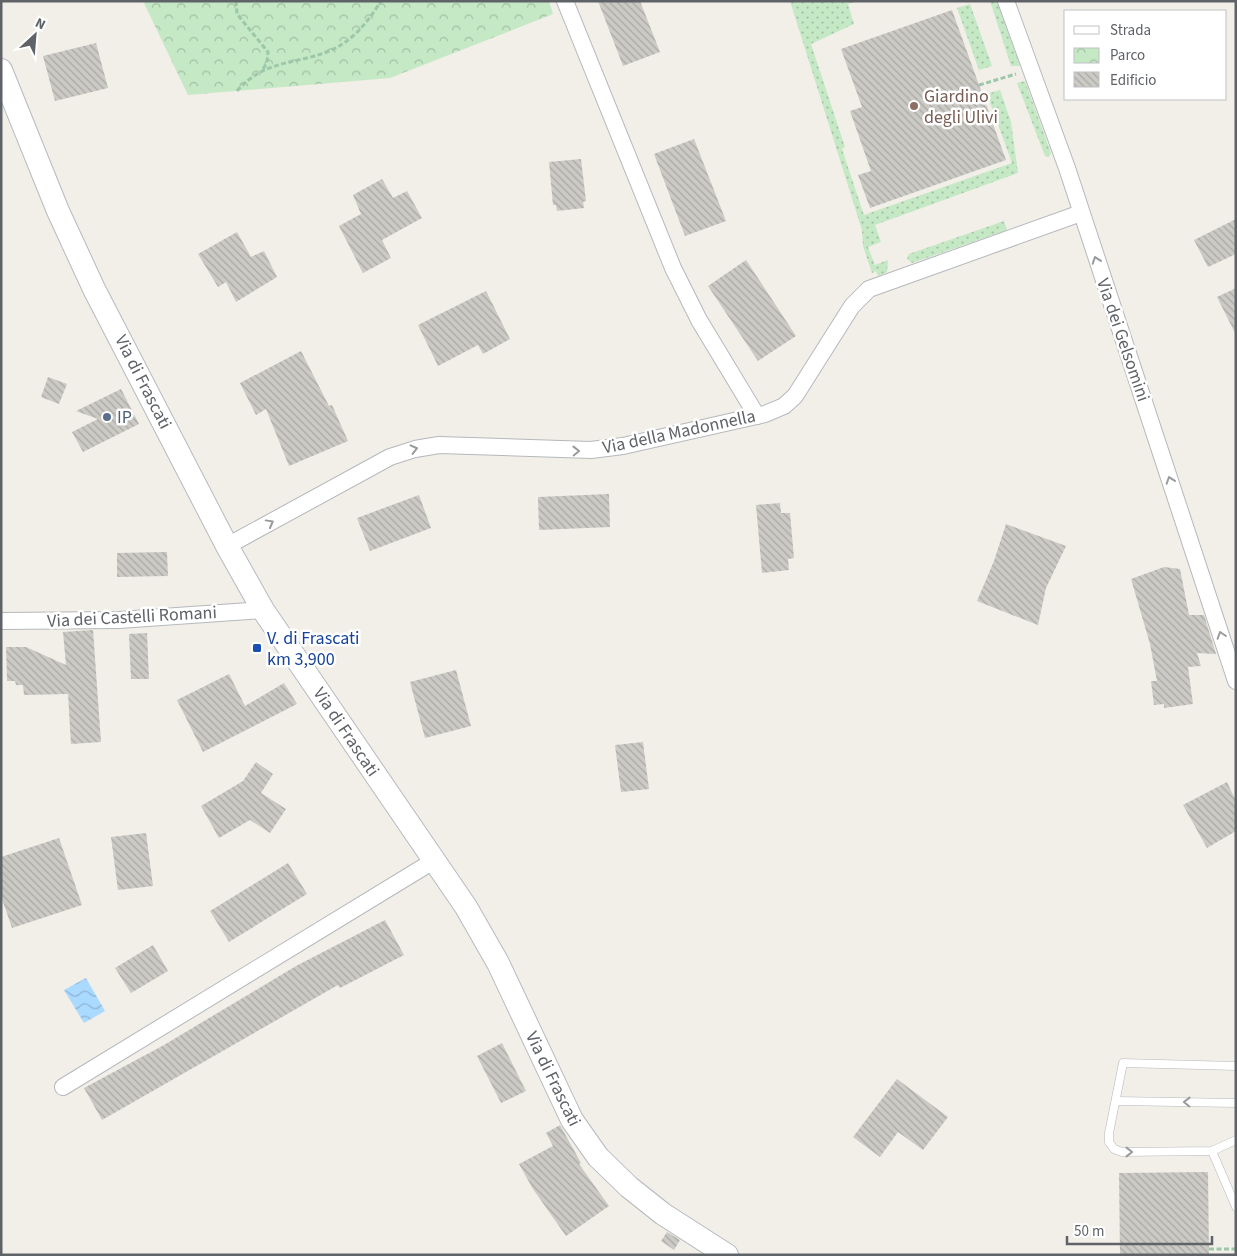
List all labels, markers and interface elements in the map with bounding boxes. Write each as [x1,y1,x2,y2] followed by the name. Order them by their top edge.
[10,10,60,60] north arrow
[1064,10,1227,100] legend
[32,13,49,35] text: N
[1110,20,1151,41] text: Strada
[1110,45,1145,66] text: Parco
[1110,70,1157,91] text: Edificio
[924,84,998,130] place label: Giardino degli Ulivi
[908,100,920,112] marker: Giardino degli Ulivi
[1092,256,1102,265] one-way arrow
[1090,275,1156,405] street label: Via dei Gelsomini
[109,331,177,433] street label: Via di Frascati
[600,404,758,460] street label: Via della Madonnella
[117,405,132,430] place label: IP
[101,411,113,423] marker: IP
[410,444,419,455] one-way arrow
[573,446,581,456] one-way arrow
[1166,477,1176,485] one-way arrow
[265,519,274,529] one-way arrow
[47,600,217,634] street label: Via dei Castelli Romani
[267,626,360,672] place label: V. di Frascati km 3,900
[1216,631,1226,639] one-way arrow
[251,642,263,654] marker: V. di Frascati km 3,900
[307,682,385,782] street label: Via di Frascati
[519,1027,587,1131] street label: Via di Frascati
[1183,1097,1191,1108] one-way arrow
[1125,1146,1133,1157] one-way arrow
[1067,1214,1212,1246] scale bar
[1074,1221,1104,1242] text: 50 m

